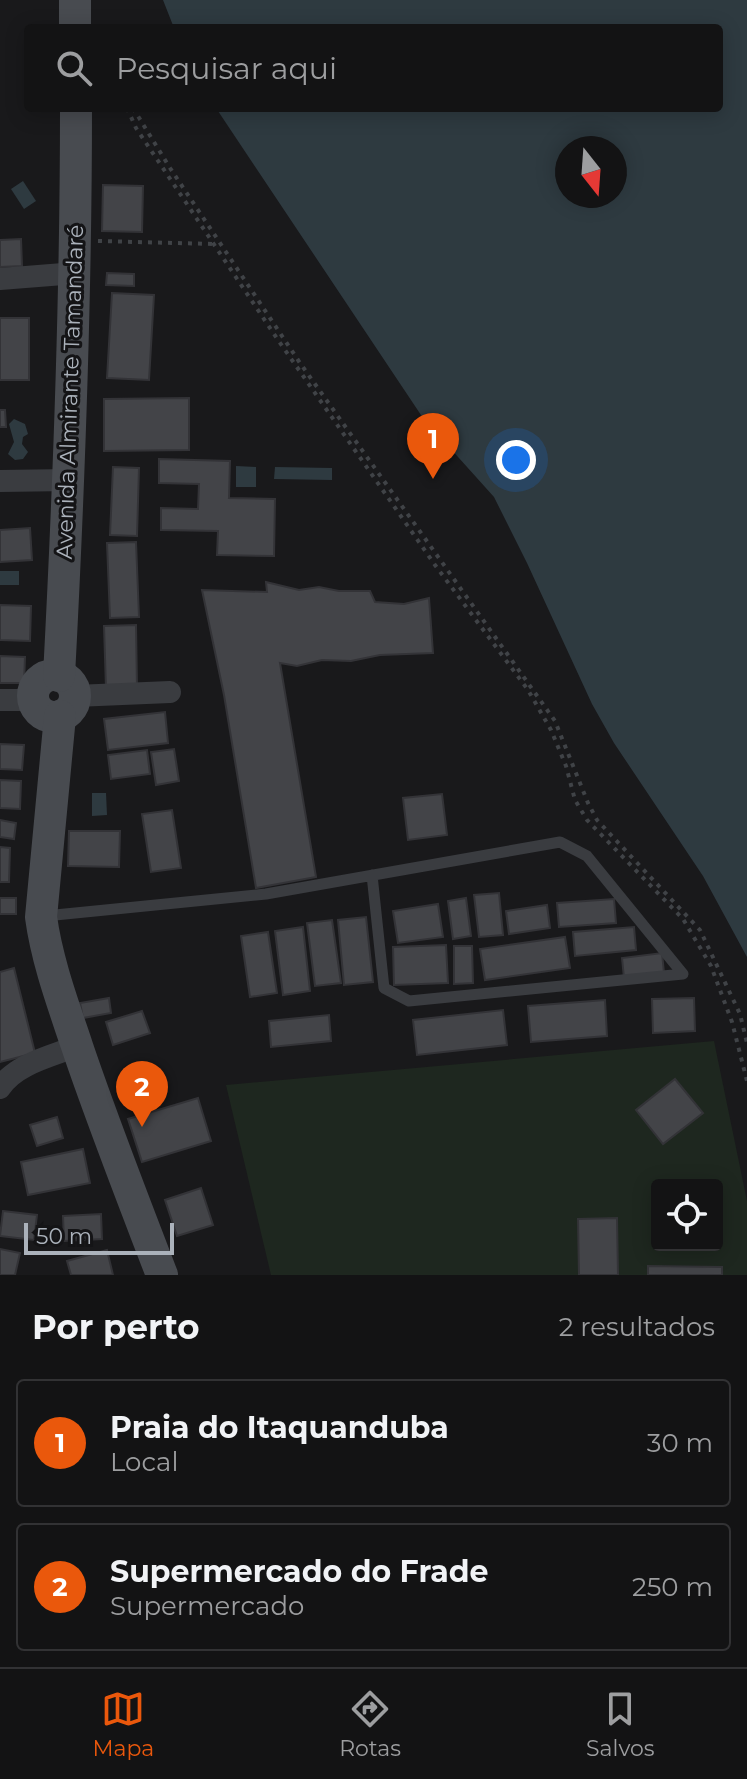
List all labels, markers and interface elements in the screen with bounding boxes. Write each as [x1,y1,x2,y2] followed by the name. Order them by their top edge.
[24,24,723,112] search box
[52,46,96,90] icon: search
[116,50,337,87] text: Pesquisar aqui
[555,136,627,208] north arrow
[51,224,89,560] street label: Avenida Almirante Tamandaré
[407,413,459,479] pin: 1
[496,440,536,480] your location
[116,1061,168,1127] pin: 2
[651,1179,723,1251] map controls
[651,1179,723,1251] button: locate
[24,1219,174,1255] scale bar
[36,1223,92,1250] text: 50 m
[32,1306,200,1348] text: Por perto
[559,1311,715,1343] text: 2 resultados
[110,1409,449,1446] text: Praia do Itaquanduba
[55,1427,65,1459] text: 1
[647,1427,713,1459] text: 30 m
[110,1446,178,1478] text: Local
[110,1553,489,1590] text: Supermercado do Frade
[52,1571,68,1603] text: 2
[632,1571,713,1603] text: 250 m
[110,1590,304,1622] text: Supermercado
[92,1687,154,1762] tab: Mapa
[339,1687,401,1762] tab: Rotas
[586,1687,655,1762] tab: Salvos

